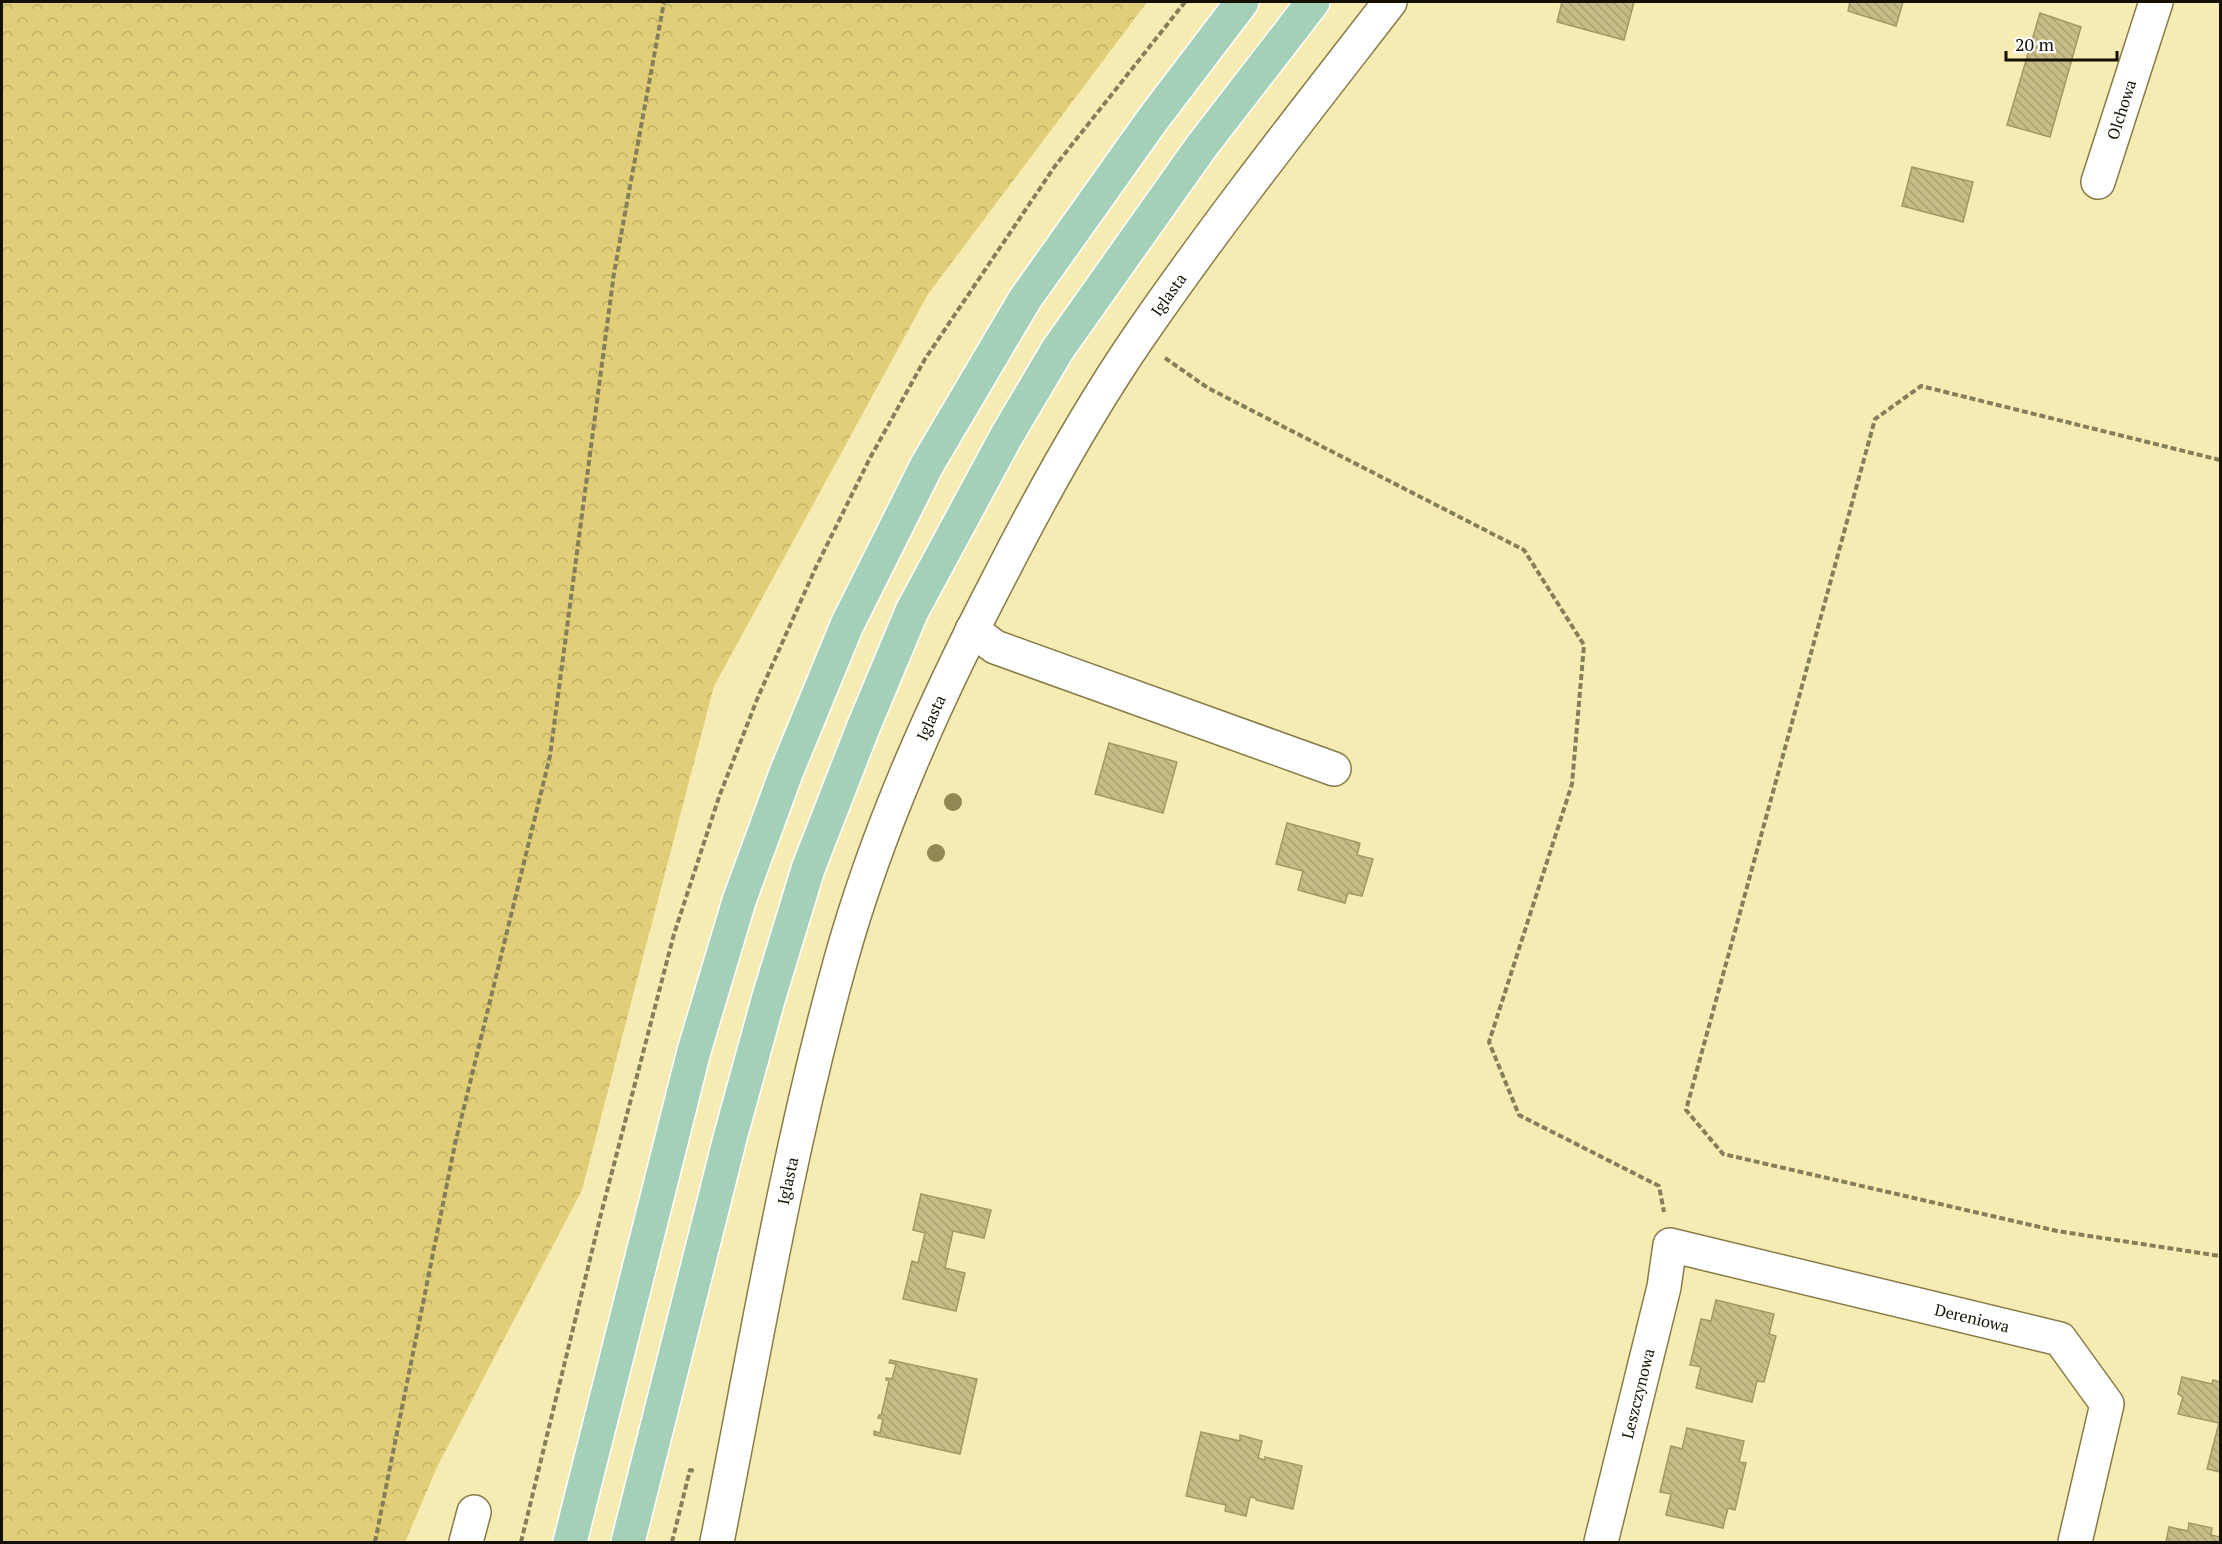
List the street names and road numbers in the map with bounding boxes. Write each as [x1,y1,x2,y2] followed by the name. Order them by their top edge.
[2101,77,2141,143] street label: Olchowa
[1146,269,1191,320] street label: Iglasta
[911,691,951,744] street label: Iglasta
[772,1155,803,1207] street label: Iglasta
[1933,1298,2012,1337] street label: Dereniowa
[1616,1346,1659,1441] street label: Leszczynowa

